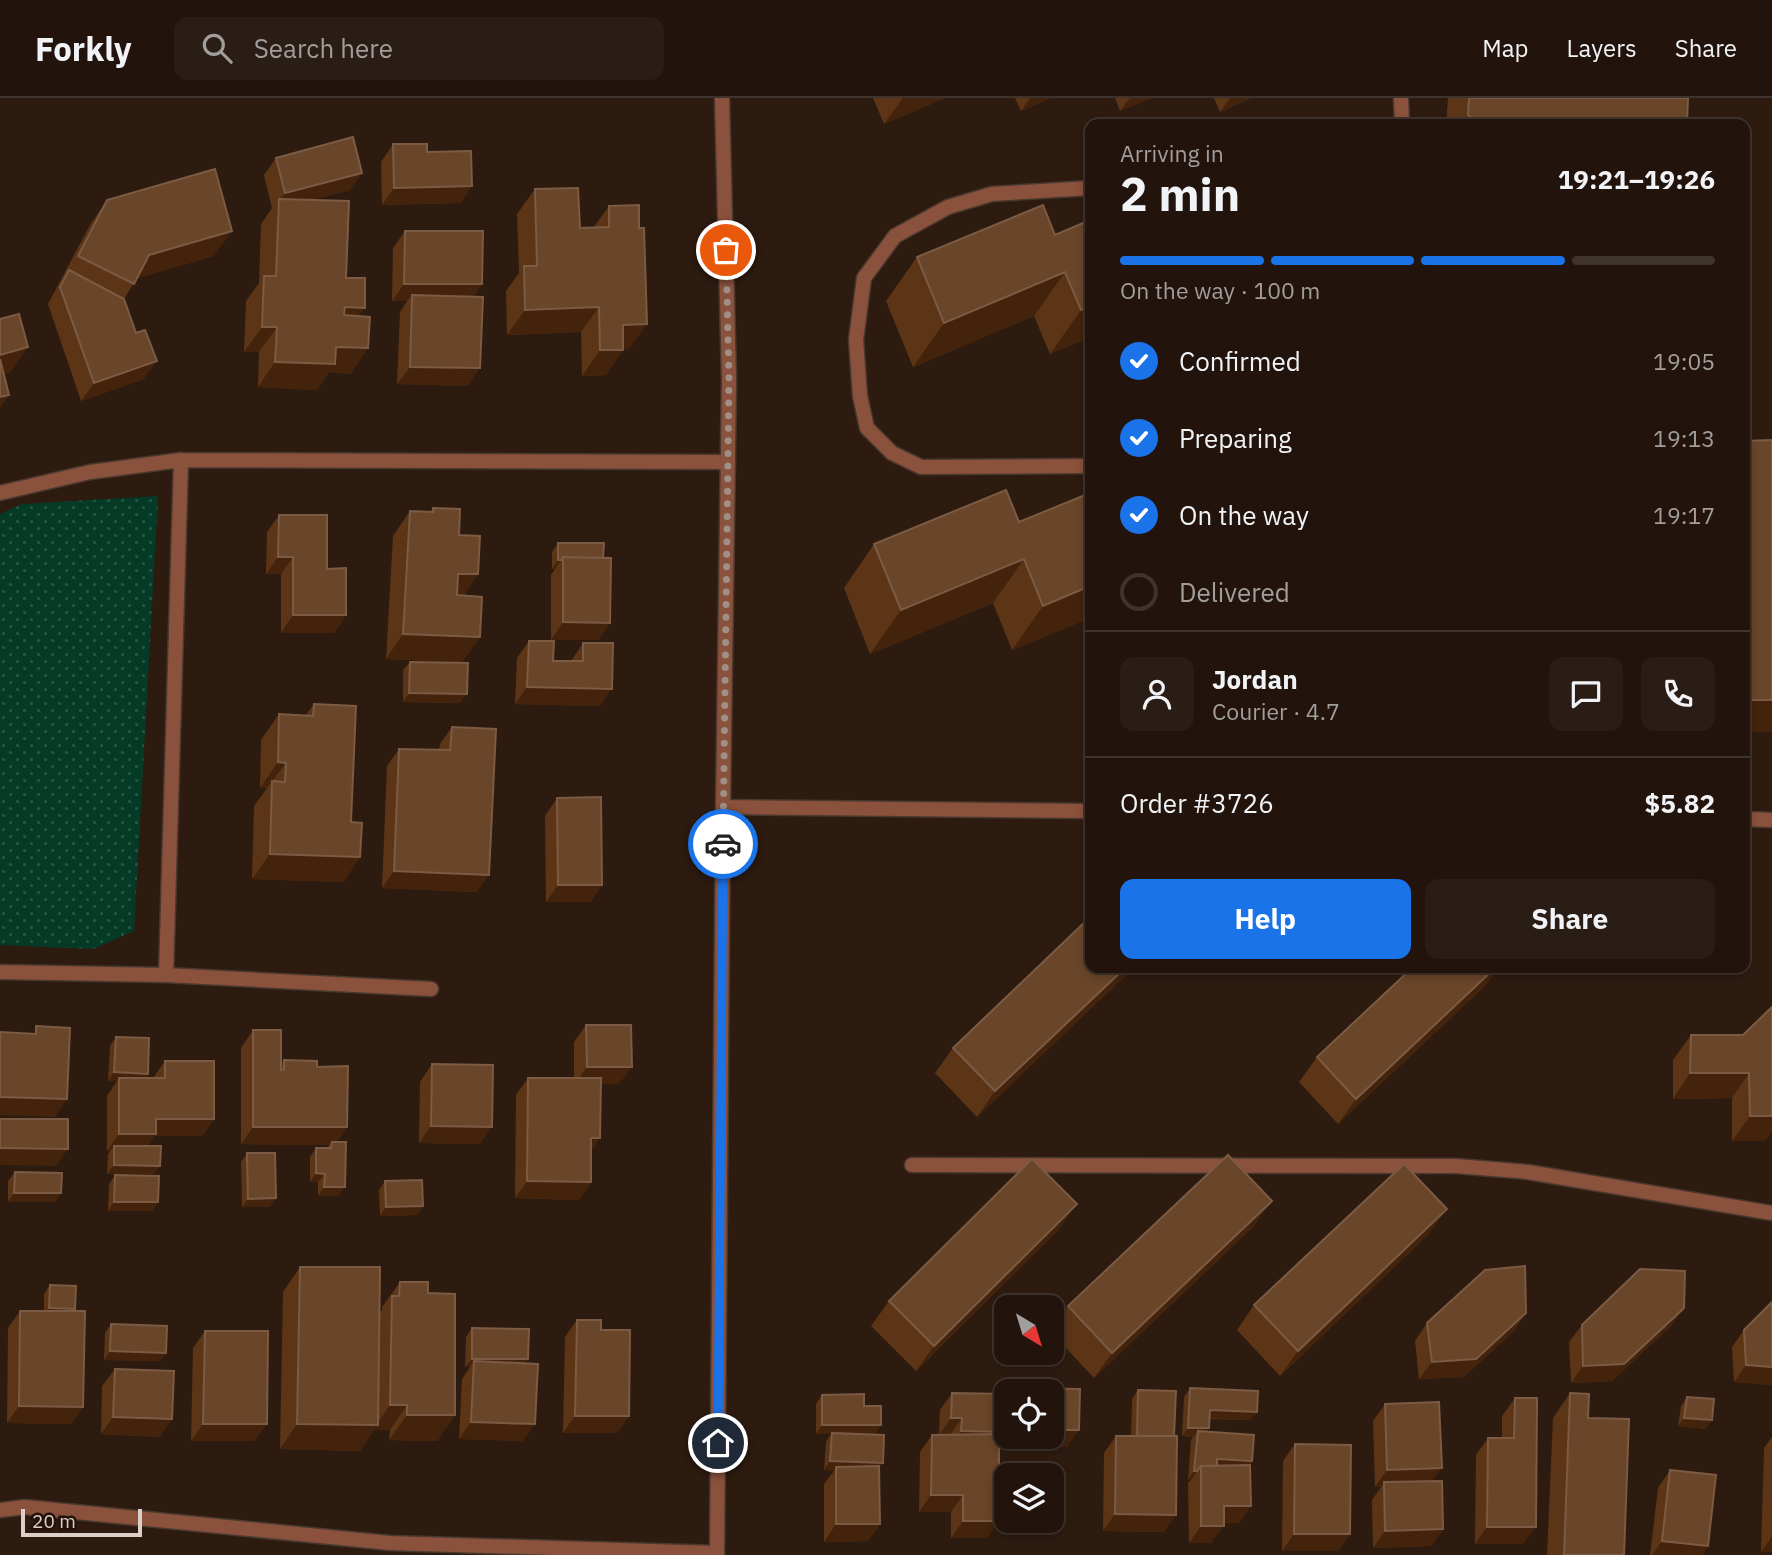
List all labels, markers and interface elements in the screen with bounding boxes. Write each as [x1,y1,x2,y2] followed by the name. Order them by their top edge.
[174,17,664,80] search box
[35,27,132,70] text: Forkly
[198,29,236,67] icon: search
[254,31,393,65] text: Search here
[1482,32,1529,64] text: Map
[1567,32,1637,64] text: Layers
[1675,32,1737,64] text: Share
[1120,138,1224,168] text: Arriving in
[1558,162,1715,196] text: 19:21–19:26
[1120,164,1240,224] text: 2 min
[696,220,756,280] pin
[707,231,745,269] icon: bag
[1120,275,1320,305] text: On the way · 100 m
[1120,342,1158,380] icon: check
[1179,344,1301,378] text: Confirmed
[1653,346,1715,376] text: 19:05
[1120,419,1158,457] icon: check
[1179,421,1292,455] text: Preparing
[1653,423,1715,453] text: 19:13
[1120,496,1158,534] icon: check
[1179,498,1309,532] text: On the way
[1653,500,1715,530] text: 19:17
[1179,575,1290,609] text: Delivered
[1120,657,1194,731] button: person
[1549,657,1623,731] button: chat
[1641,657,1715,731] button: phone
[1212,662,1298,696] text: Jordan
[1212,696,1340,726] text: Courier · 4.7
[1120,786,1274,820] text: Order #3726
[1645,786,1715,820] text: $5.82
[688,809,758,879] courier
[704,825,742,863] icon: car
[1120,879,1411,959] button: Help
[1425,879,1715,959] button: Share
[994,1295,1064,1365] north arrow
[994,1295,1064,1533] map controls
[994,1379,1064,1449] button: locate
[688,1413,748,1473] pin
[699,1424,737,1462] icon: home
[994,1463,1064,1533] button: layers
[21,1506,142,1538] scale bar
[32,1509,76,1533] text: 20 m

